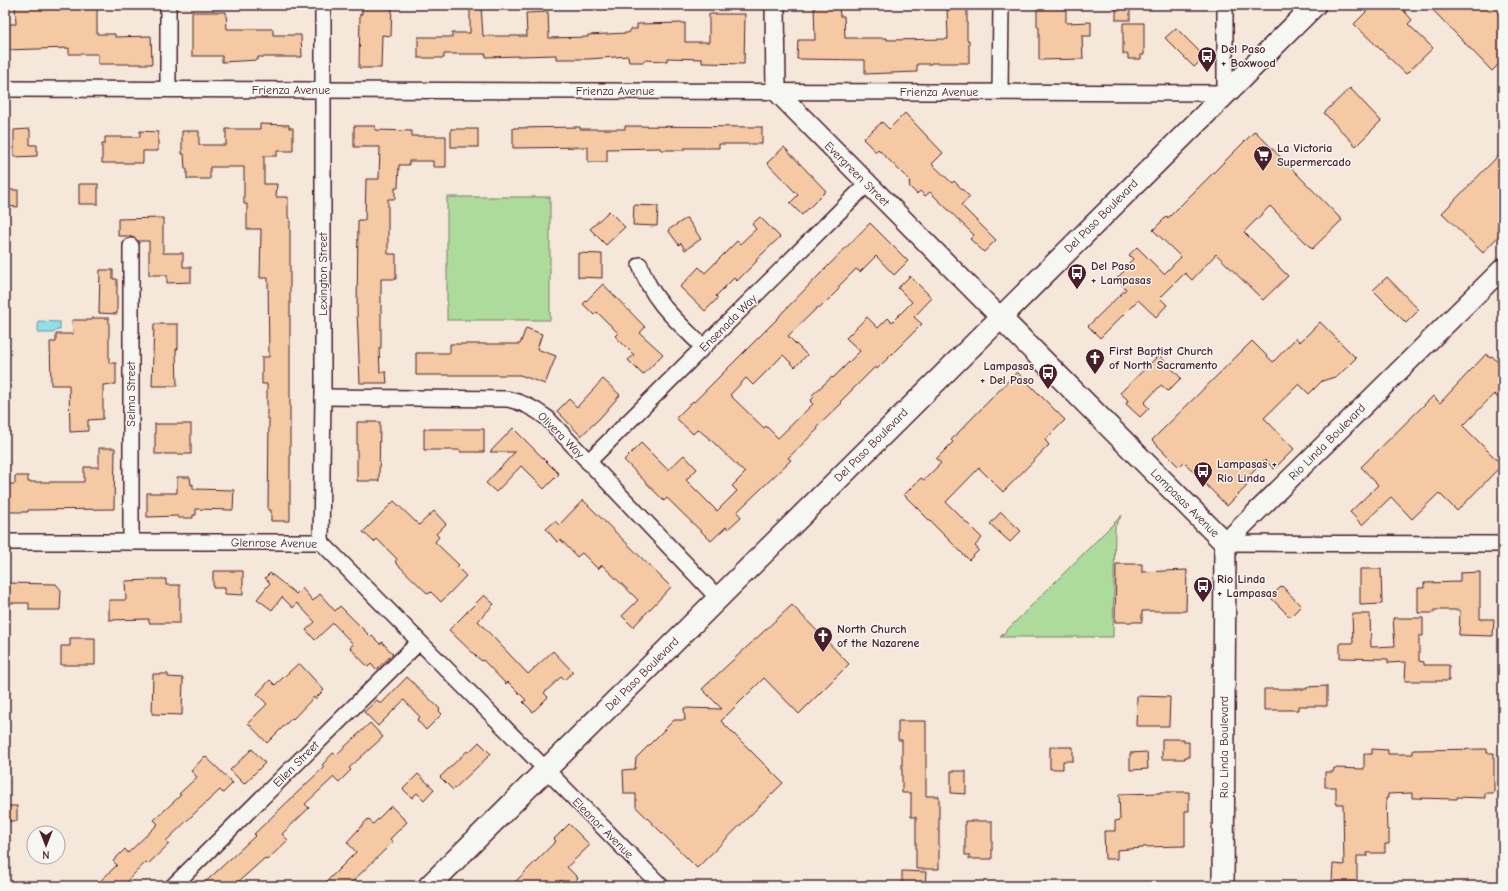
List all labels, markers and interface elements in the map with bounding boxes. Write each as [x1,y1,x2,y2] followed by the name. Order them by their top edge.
[1221,42,1276,70] place label: Del Paso + Boxwood
[1196,45,1218,73] bus stop icon: Del Paso + Boxwood
[252,83,330,97] street label: Frienza Avenue
[576,84,654,98] street label: Frienza Avenue
[900,85,978,99] street label: Frienza Avenue
[822,139,893,210] street label: Evergreen Street
[1277,141,1351,169] place label: La Victoria Supermercado
[1252,144,1274,172] supermarket icon: La Victoria Supermercado
[1061,176,1141,256] street label: Del Paso Boulevard
[316,232,330,316] street label: Lexington Street
[1091,259,1151,287] place label: Del Paso + Lampasas
[1066,262,1088,290] bus stop icon: Del Paso + Lampasas
[696,291,760,355] street label: Ensenada Way
[1109,344,1217,372] place label: First Baptist Church of North Sacramento
[1084,347,1106,375] church icon: First Baptist Church of North Sacramento
[980,359,1034,387] place label: Lampasas + Del Paso
[124,361,138,427] street label: Selma Street
[1037,362,1059,390] bus stop icon: Lampasas + Del Paso
[1286,401,1368,483] street label: Rio Linda Boulevard
[831,405,911,485] street label: Del Paso Boulevard
[535,409,588,462] street label: Olivera Way
[1217,457,1277,485] place label: Lampasas + Rio Linda
[1192,460,1214,488] bus stop icon: Lampasas + Rio Linda
[1148,466,1222,540] street label: Lampasas Avenue
[231,535,317,551] street label: Glenrose Avenue
[1217,572,1277,600] place label: Rio Linda + Lampasas
[1192,575,1214,603] bus stop icon: Rio Linda + Lampasas
[837,622,920,650] place label: North Church of the Nazarene
[812,625,834,653] church icon: North Church of the Nazarene
[602,634,682,714] street label: Del Paso Boulevard
[1217,696,1231,798] street label: Rio Linda Boulevard
[270,738,322,790] street label: Ellen Street
[570,795,636,861] street label: Eleanor Avenue
[26,825,66,865] north arrow
[42,848,50,861] text: N

